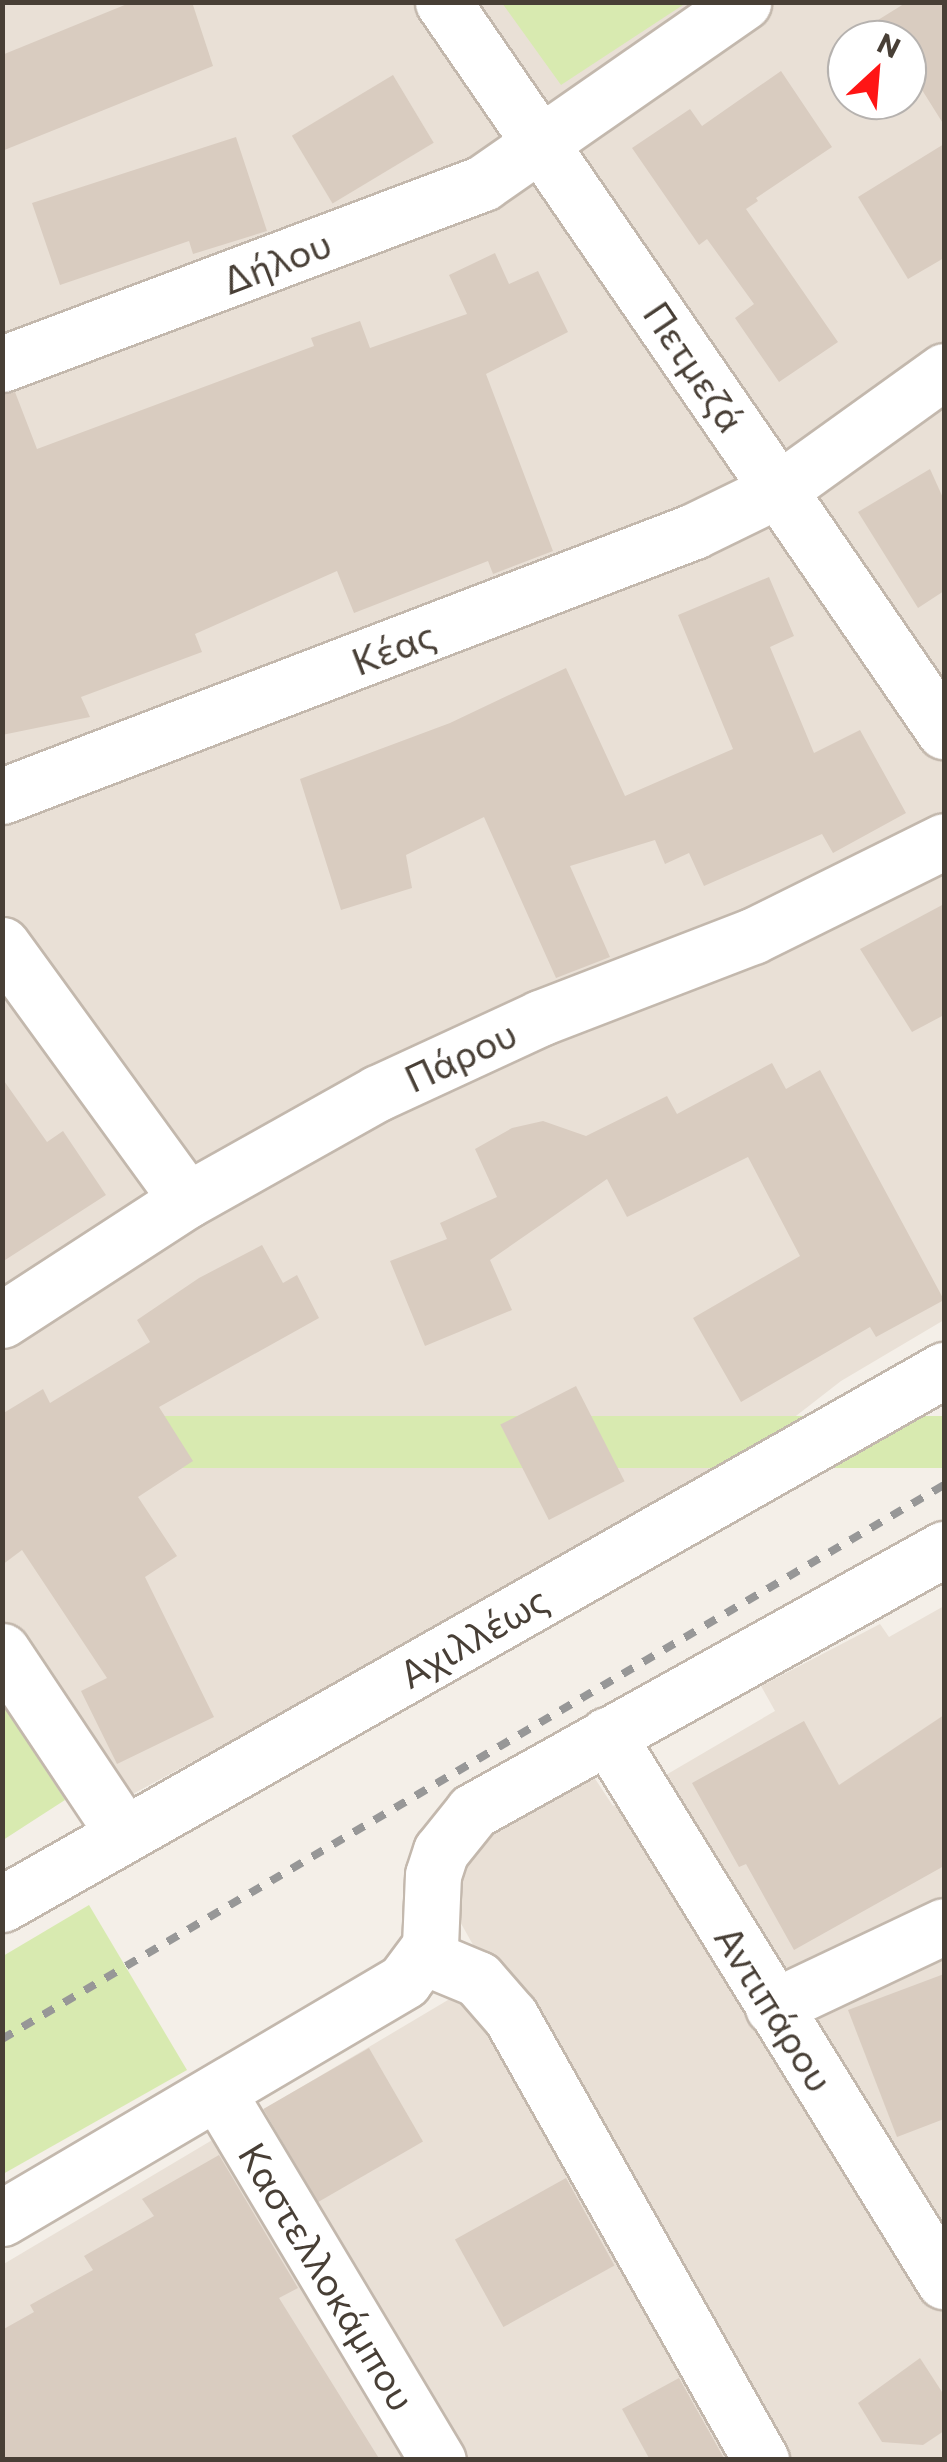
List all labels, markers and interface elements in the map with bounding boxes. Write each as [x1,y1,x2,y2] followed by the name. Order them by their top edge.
[827,20,927,120] north arrow
[872,25,906,65] text: N
[215,220,337,302] street label: Δήλου
[635,292,755,440] street label: Πετμεζά
[345,610,441,684] street label: Κέας
[397,1009,523,1101] street label: Πάρου
[391,1575,555,1697] street label: Αχιλλέως
[706,1917,844,2099] street label: Αντιπάρου
[230,2134,426,2418] street label: Καστελλοκάμπου

